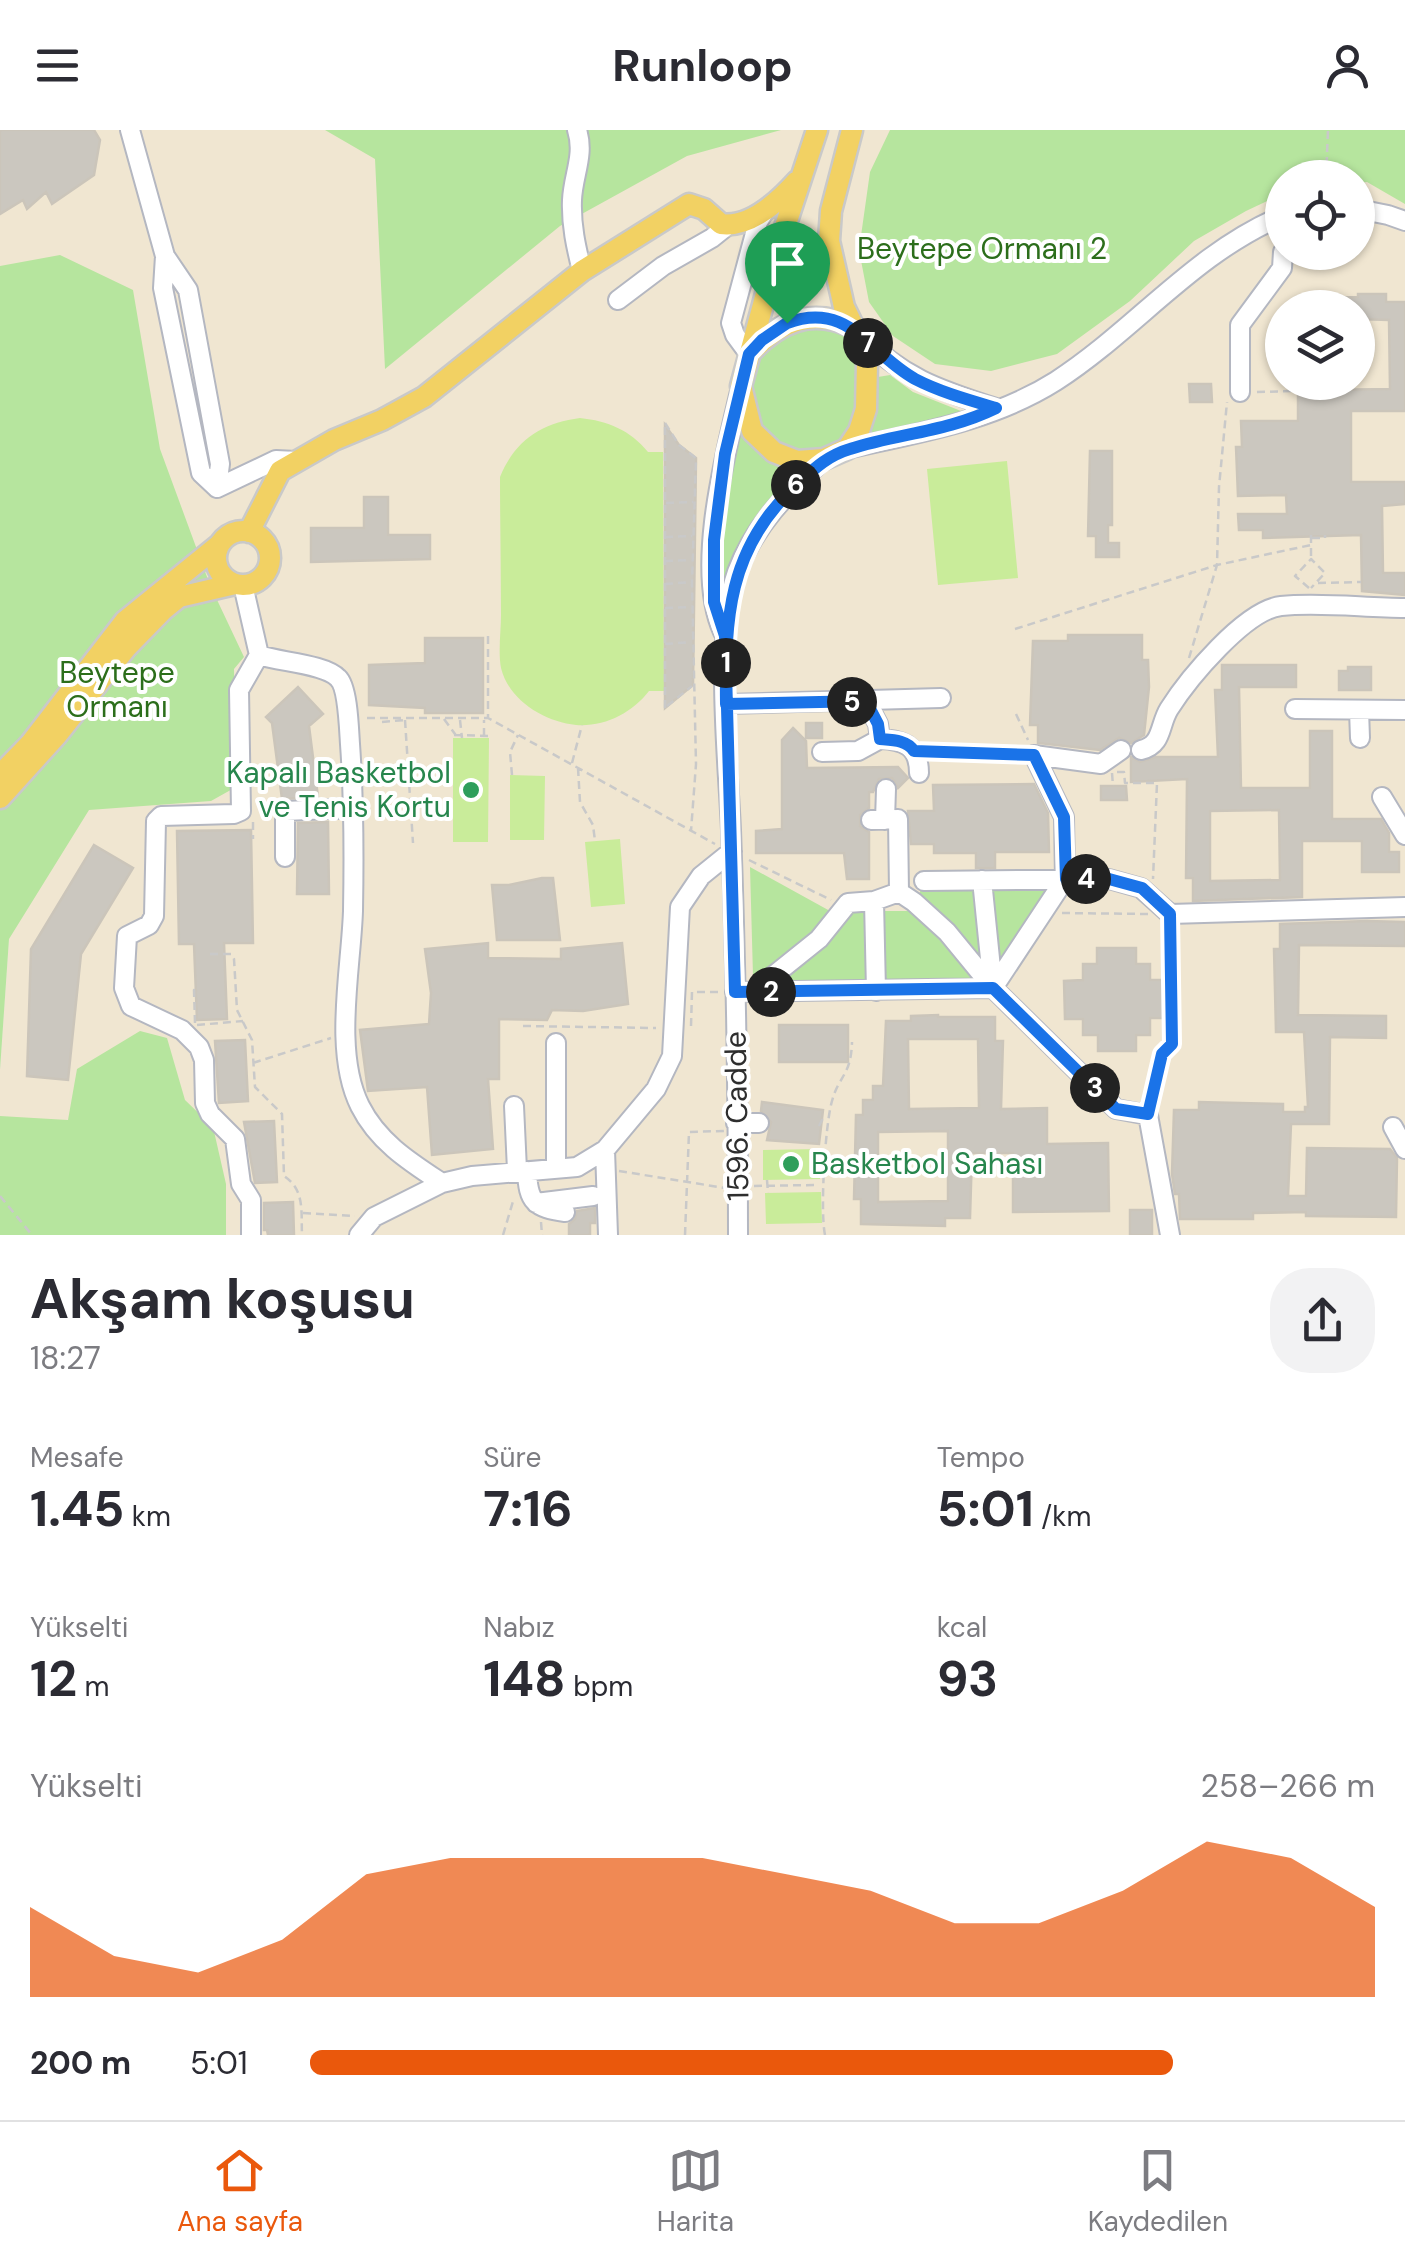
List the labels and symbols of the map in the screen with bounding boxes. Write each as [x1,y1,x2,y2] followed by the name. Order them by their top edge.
[745,221,830,324] pin
[857,229,1107,268] park label: Beytepe Ormanı 2
[843,318,893,368] pin: 7
[771,460,821,510] pin: 6
[701,638,751,688] pin: 1
[59,653,175,726] park label: Beytepe Ormanı
[827,677,877,727] pin: 5
[226,753,451,826] place label: Kapalı Basketbol ve Tenis Kortu
[460,779,482,801] marker: Kapalı Basketbol ve Tenis Kortu
[1061,854,1111,904] pin: 4
[746,967,796,1017] pin: 2
[716,1031,757,1201] street label: 1596. Cadde
[1070,1063,1120,1113] pin: 3
[811,1144,1043,1183] place label: Basketbol Sahası
[780,1153,802,1175] marker: Basketbol Sahası

